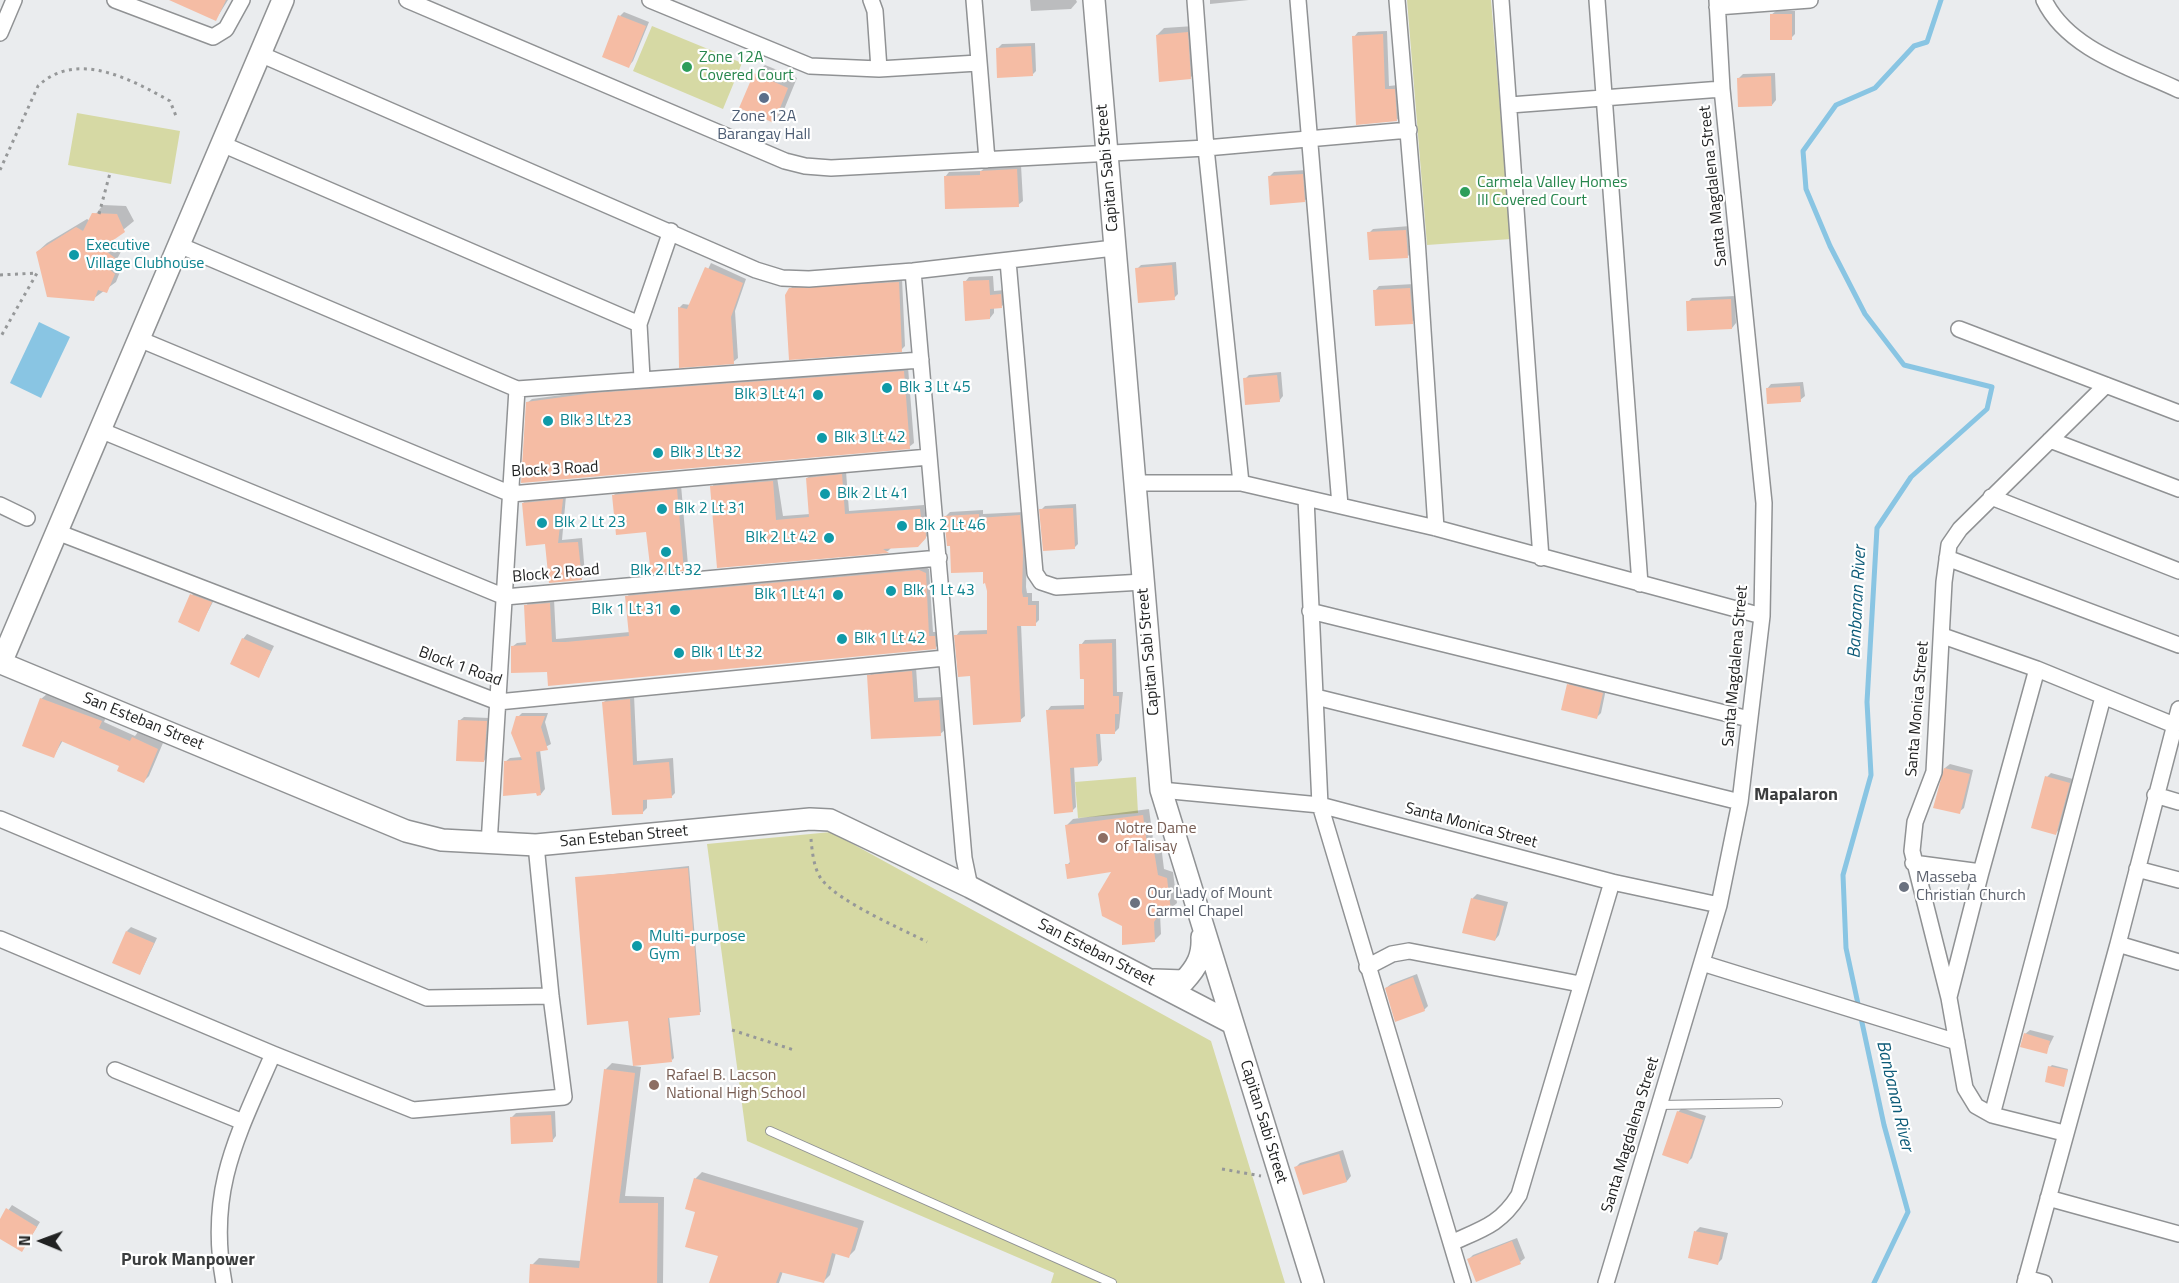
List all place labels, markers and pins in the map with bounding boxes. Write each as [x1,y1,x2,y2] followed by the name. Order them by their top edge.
[699,48,794,86] place label: Zone 12A Covered Court
[680,60,694,74] marker: Zone 12A Covered Court
[757,91,771,105] marker: Zone 12A Barangay Hall
[717,107,811,145] place label: Zone 12A Barangay Hall
[1477,173,1627,211] place label: Carmela Valley Homes III Covered Court
[1458,185,1472,199] marker: Carmela Valley Homes III Covered Court
[86,236,204,274] place label: Executive Village Clubhouse
[67,248,81,262] marker: Executive Village Clubhouse
[899,378,971,398] place label: Blk 3 Lt 45
[880,381,894,395] marker: Blk 3 Lt 45
[734,385,806,405] place label: Blk 3 Lt 41
[811,388,825,402] marker: Blk 3 Lt 41
[560,411,632,431] place label: Blk 3 Lt 23
[541,414,555,428] marker: Blk 3 Lt 23
[834,428,906,448] place label: Blk 3 Lt 42
[815,431,829,445] marker: Blk 3 Lt 42
[670,443,742,463] place label: Blk 3 Lt 32
[651,446,665,460] marker: Blk 3 Lt 32
[837,484,909,504] place label: Blk 2 Lt 41
[818,487,832,501] marker: Blk 2 Lt 41
[674,499,746,519] place label: Blk 2 Lt 31
[655,502,669,516] marker: Blk 2 Lt 31
[554,513,626,533] place label: Blk 2 Lt 23
[535,516,549,530] marker: Blk 2 Lt 23
[914,516,986,536] place label: Blk 2 Lt 46
[895,519,909,533] marker: Blk 2 Lt 46
[745,528,817,548] place label: Blk 2 Lt 42
[822,531,836,545] marker: Blk 2 Lt 42
[659,545,673,559] marker: Blk 2 Lt 32
[630,561,702,581] place label: Blk 2 Lt 32
[903,581,975,601] place label: Blk 1 Lt 43
[884,584,898,598] marker: Blk 1 Lt 43
[754,585,826,605] place label: Blk 1 Lt 41
[831,588,845,602] marker: Blk 1 Lt 41
[591,600,663,620] place label: Blk 1 Lt 31
[668,603,682,617] marker: Blk 1 Lt 31
[854,629,926,649] place label: Blk 1 Lt 42
[835,632,849,646] marker: Blk 1 Lt 42
[691,643,763,663] place label: Blk 1 Lt 32
[672,646,686,660] marker: Blk 1 Lt 32
[1115,819,1197,857] place label: Notre Dame of Talisay
[1096,831,1110,845] marker: Notre Dame of Talisay
[1916,868,2026,906] place label: Masseba Christian Church
[1897,880,1911,894] marker: Masseba Christian Church
[1147,884,1272,922] place label: Our Lady of Mount Carmel Chapel
[1128,896,1142,910] marker: Our Lady of Mount Carmel Chapel
[649,927,746,965] place label: Multi-purpose Gym
[630,939,644,953] marker: Multi-purpose Gym
[666,1066,806,1104] place label: Rafael B. Lacson National High School
[647,1078,661,1092] marker: Rafael B. Lacson National High School

